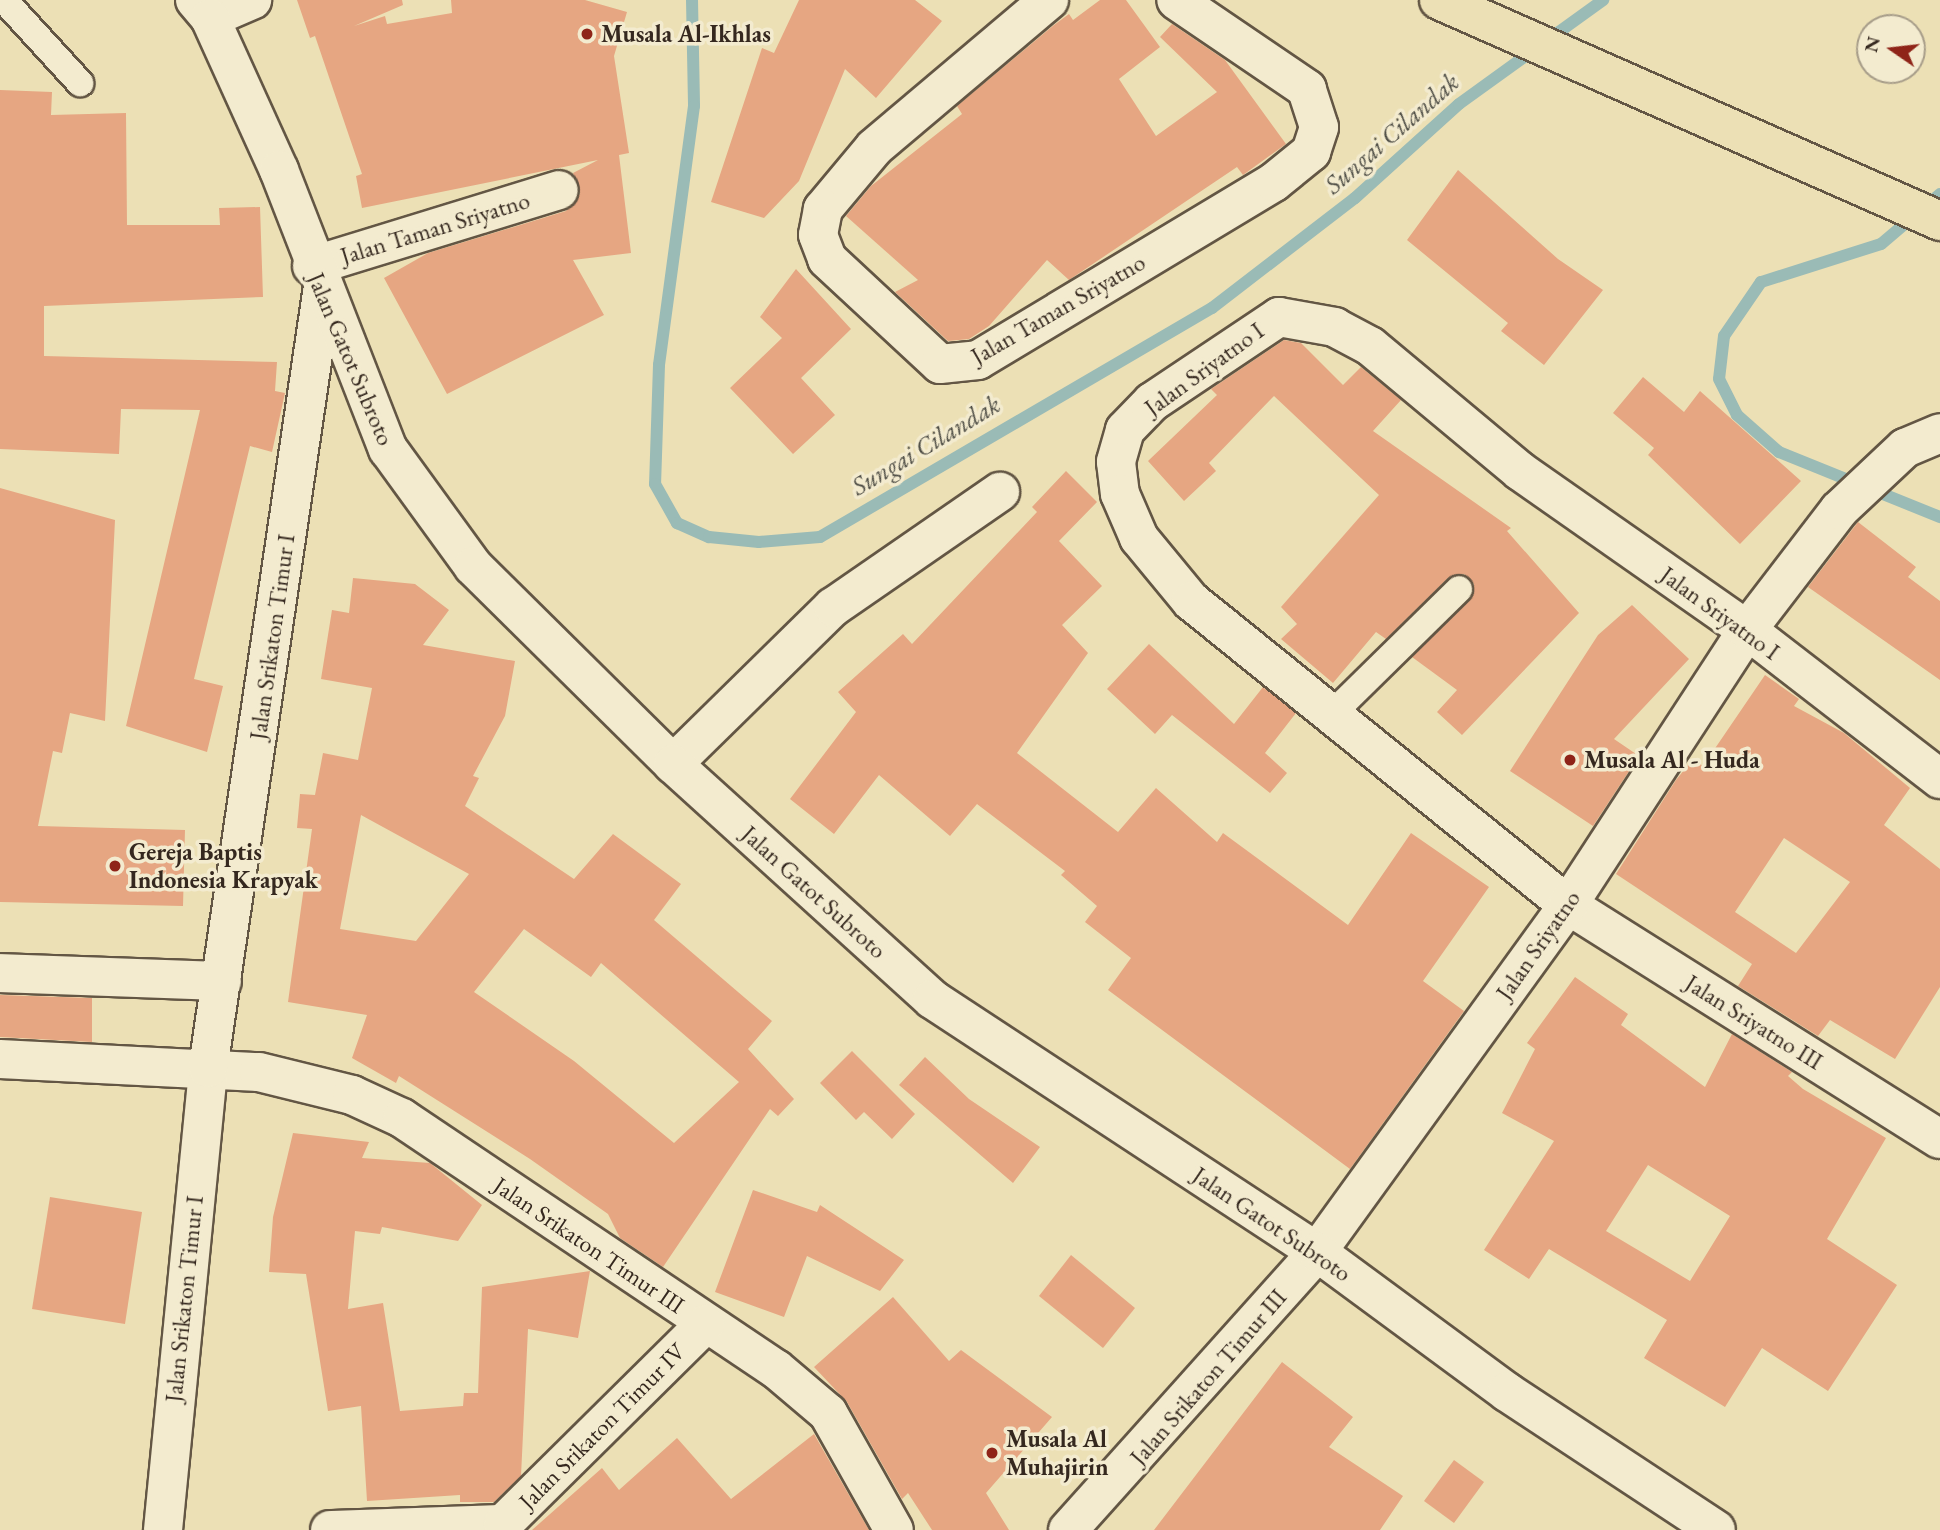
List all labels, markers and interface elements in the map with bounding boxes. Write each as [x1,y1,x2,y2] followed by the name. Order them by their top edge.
[1856,14,1926,84] north arrow
[601,20,771,48] place label: Musala Al-Ikhlas
[579,26,595,42] marker: Musala Al-Ikhlas
[1858,34,1886,55] text: N
[1318,67,1466,201] water label: Sungai Cilandak
[337,186,533,270] street label: Jalan Taman Sriyatno
[966,247,1150,371] street label: Jalan Taman Sriyatno
[302,268,400,450] street label: Jalan Gatot Subroto
[1139,316,1269,422] street label: Jalan Sriyatno I
[846,389,1006,503] water label: Sungai Cilandak
[243,532,301,742] street label: Jalan Srikaton Timur I
[1655,560,1785,666] street label: Jalan Sriyatno I
[1584,746,1760,774] place label: Musala Al - Huda
[1562,752,1578,768] marker: Musala Al - Huda
[736,819,892,965] street label: Jalan Gatot Subroto
[129,838,318,894] place label: Gereja Baptis Indonesia Krapyak
[107,858,123,874] marker: Gereja Baptis Indonesia Krapyak
[1490,885,1586,1005] street label: Jalan Sriyatno
[1680,968,1828,1076] street label: Jalan Sriyatno III
[1187,1160,1357,1288] street label: Jalan Gatot Subroto
[488,1170,690,1320] street label: Jalan Srikaton Timur III
[159,1194,209,1404] street label: Jalan Srikaton Timur I
[1124,1283,1292,1471] street label: Jalan Srikaton Timur III
[513,1337,691,1515] street label: Jalan Srikaton Timur IV
[1006,1425,1109,1481] place label: Musala Al Muhajirin
[984,1445,1000,1461] marker: Musala Al Muhajirin

